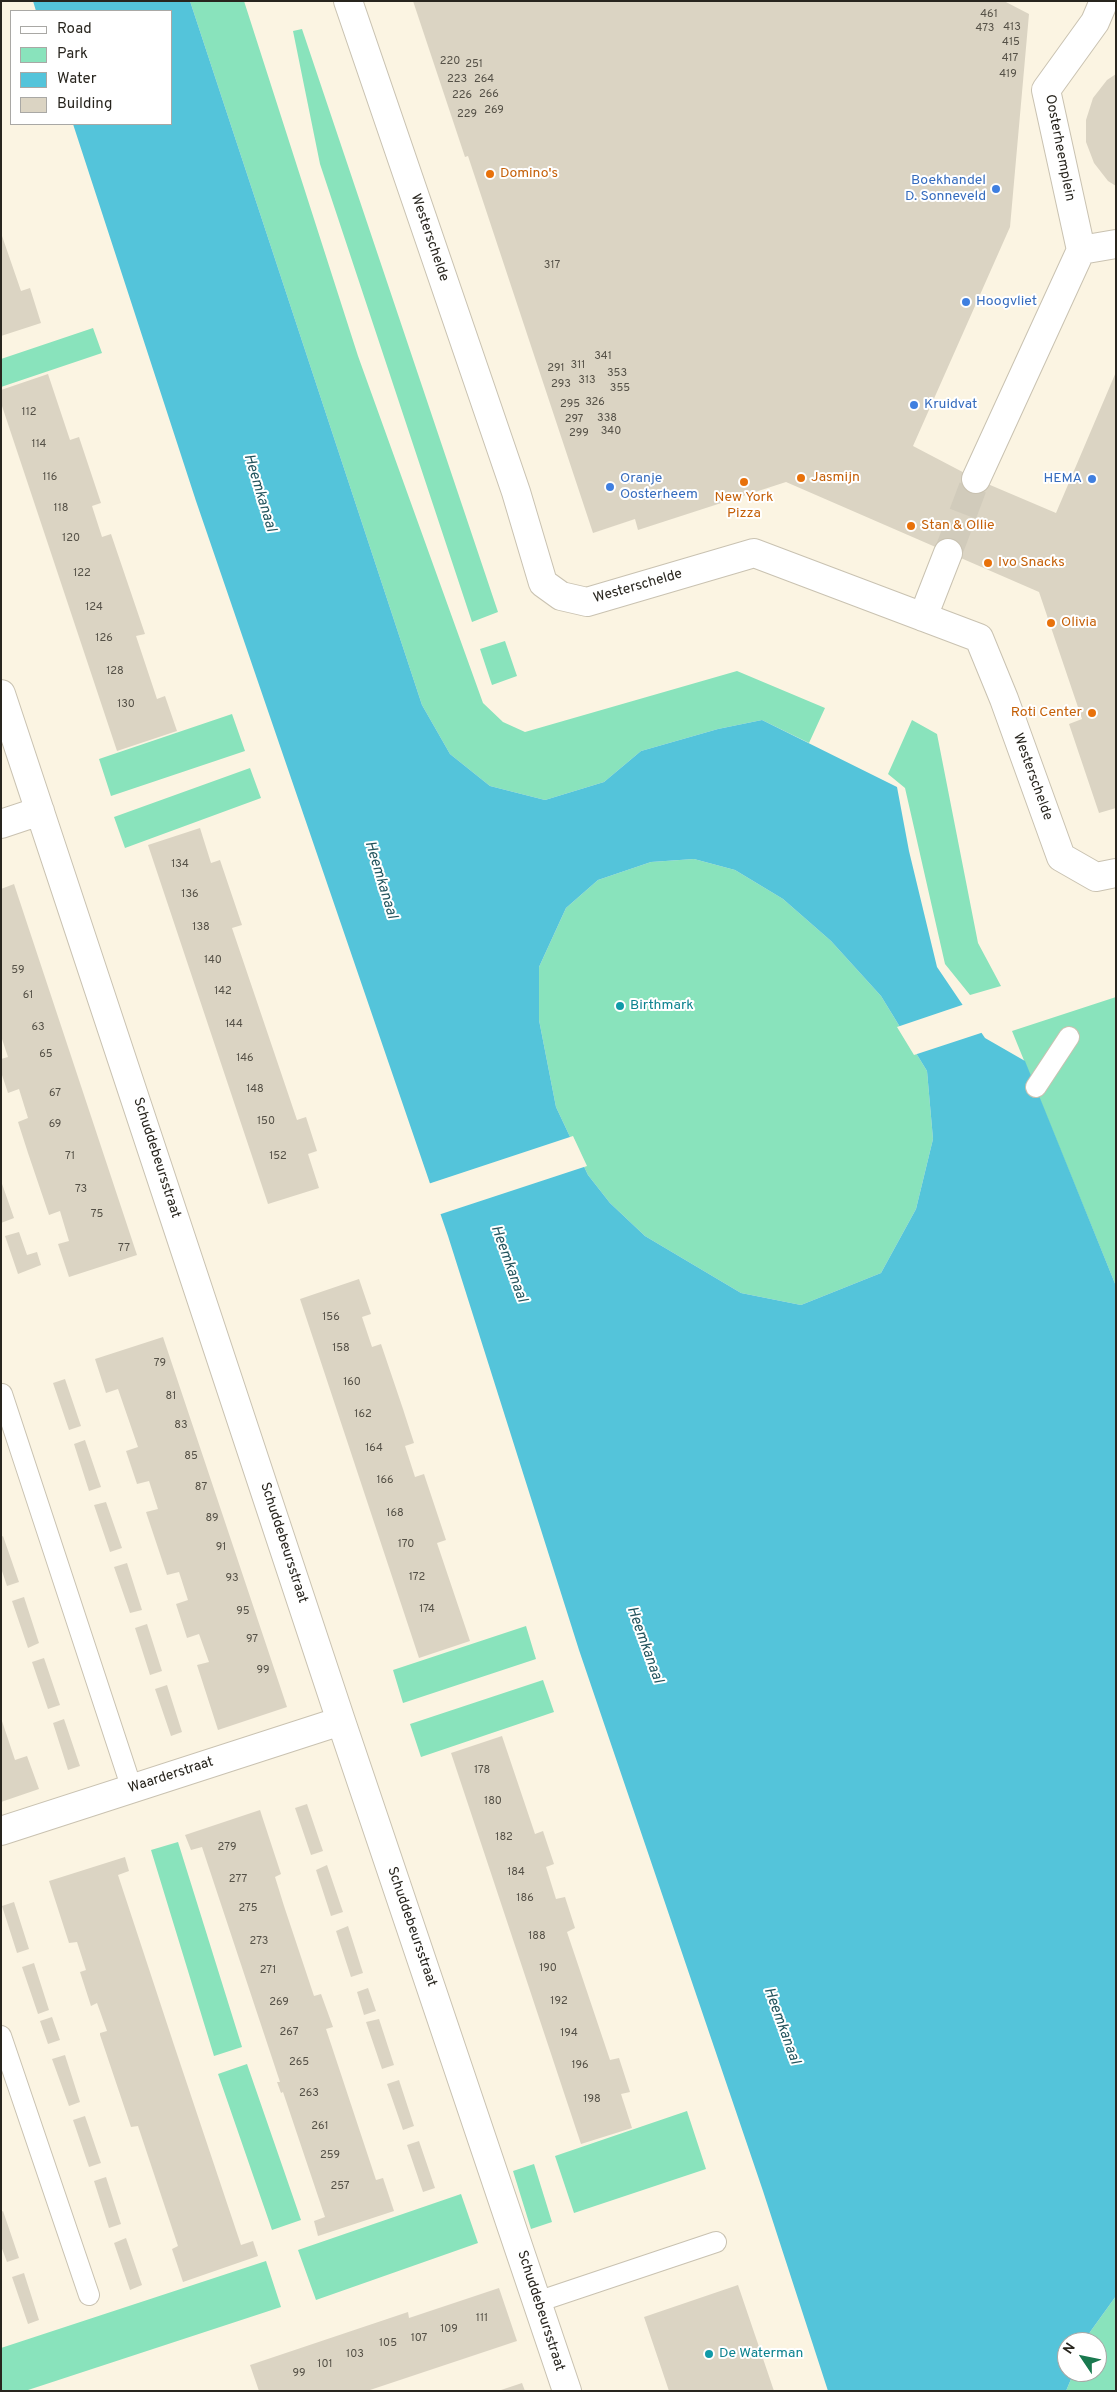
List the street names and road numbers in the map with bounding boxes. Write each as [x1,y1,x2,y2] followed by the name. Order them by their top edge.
[1040,93,1078,203] street label: Oosterheemplein
[406,192,452,284] street label: Westerschelde
[592,566,684,608] street label: Westerschelde
[1008,731,1056,823] street label: Westerschelde
[129,1096,183,1220] street label: Schuddebeursstraat
[256,1481,310,1605] street label: Schuddebeursstraat
[126,1754,216,1798] street label: Waarderstraat
[383,1865,439,1989] street label: Schuddebeursstraat
[513,2249,567,2373] street label: Schuddebeursstraat

